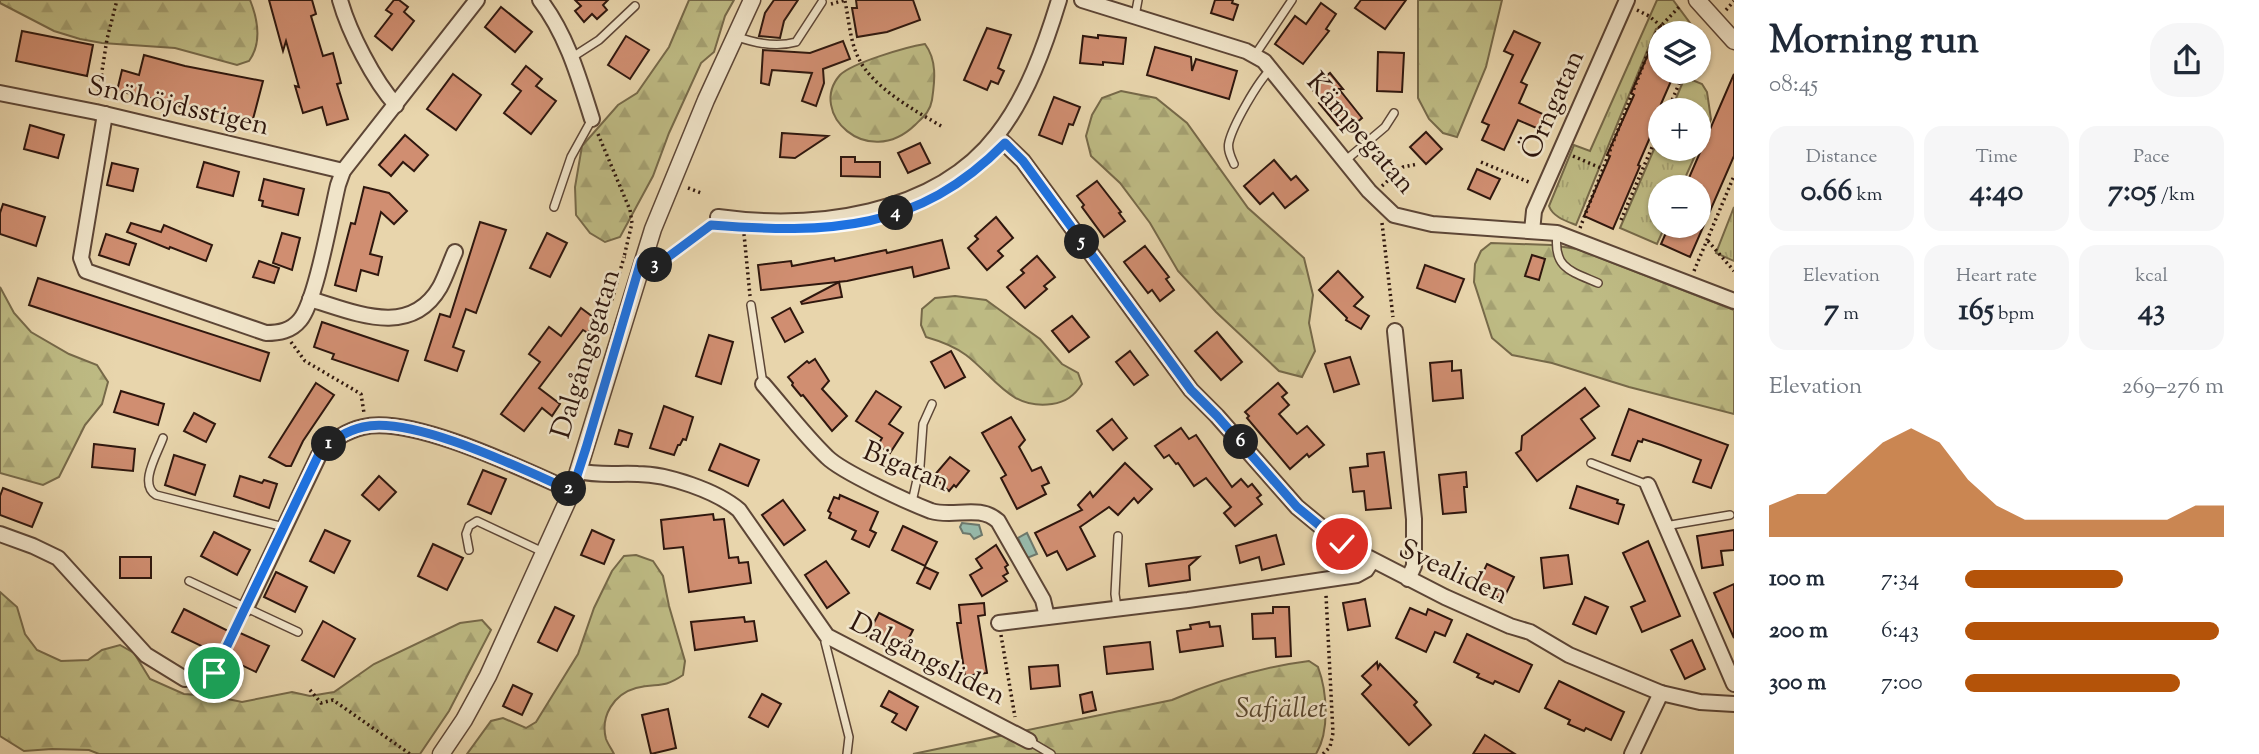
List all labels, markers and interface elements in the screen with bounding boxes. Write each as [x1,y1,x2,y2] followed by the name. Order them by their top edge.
[1769,16,1979,70] text: Morning run
[1648,21,1711,238] map controls
[1648,21,1711,84] button: layers
[2150,23,2224,97] button: share
[1512,44,1596,166] street label: Örngatan
[1296,64,1424,204] street label: Kämpegatan
[83,67,273,147] street label: Snöhöjdsstigen
[1769,69,1818,102] text: 08:45
[1648,98,1711,161] button: +
[1806,144,1877,171] text: Distance
[1975,144,2018,171] text: Time
[2133,144,2170,171] text: Pace
[1801,171,1852,214] text: 0.66
[1970,171,2023,214] text: 4:40
[2108,171,2157,214] text: 7:05
[1648,175,1711,238] button: −
[1852,182,1882,209] text: km
[2157,182,2195,209] text: /km
[878,196,914,230] pin: 4
[891,199,900,226] text: 4
[1064,224,1100,260] pin: 5
[1078,228,1085,255] text: 5
[638,247,672,282] pin: 3
[651,251,658,278] text: 3
[1803,263,1880,290] text: Elevation
[1956,263,2037,290] text: Heart rate
[2135,263,2168,290] text: kcal
[542,264,632,444] street label: Dalgångsgatan
[1824,290,1839,333] text: 7
[1959,290,1994,333] text: 165
[2138,290,2165,333] text: 43
[1839,301,1859,328] text: m
[1994,301,2034,328] text: bpm
[1769,371,1862,404] text: Elevation
[2122,371,2224,404] text: 269–276 m
[1224,424,1258,460] pin: 6
[312,426,346,462] pin: 1
[1236,428,1245,455] text: 6
[325,430,332,457] text: 1
[856,432,956,504] street label: Bigatan
[552,472,586,506] pin: 2
[564,475,573,502] text: 2
[1312,514,1372,574] pin
[1323,525,1361,563] icon: check
[1391,530,1515,616] street label: Svealiden
[1769,563,1825,596] text: 100 m
[1881,563,1919,596] text: 7:34
[842,603,1012,717] street label: Dalgångsliden
[1769,615,1828,648] text: 200 m
[1881,615,1919,648] text: 6:43
[184,643,244,703] pin
[195,654,233,692] icon: arrive
[1769,667,1826,700] text: 300 m
[1881,667,1923,700] text: 7:00
[1235,690,1327,730] park label: Safjället

